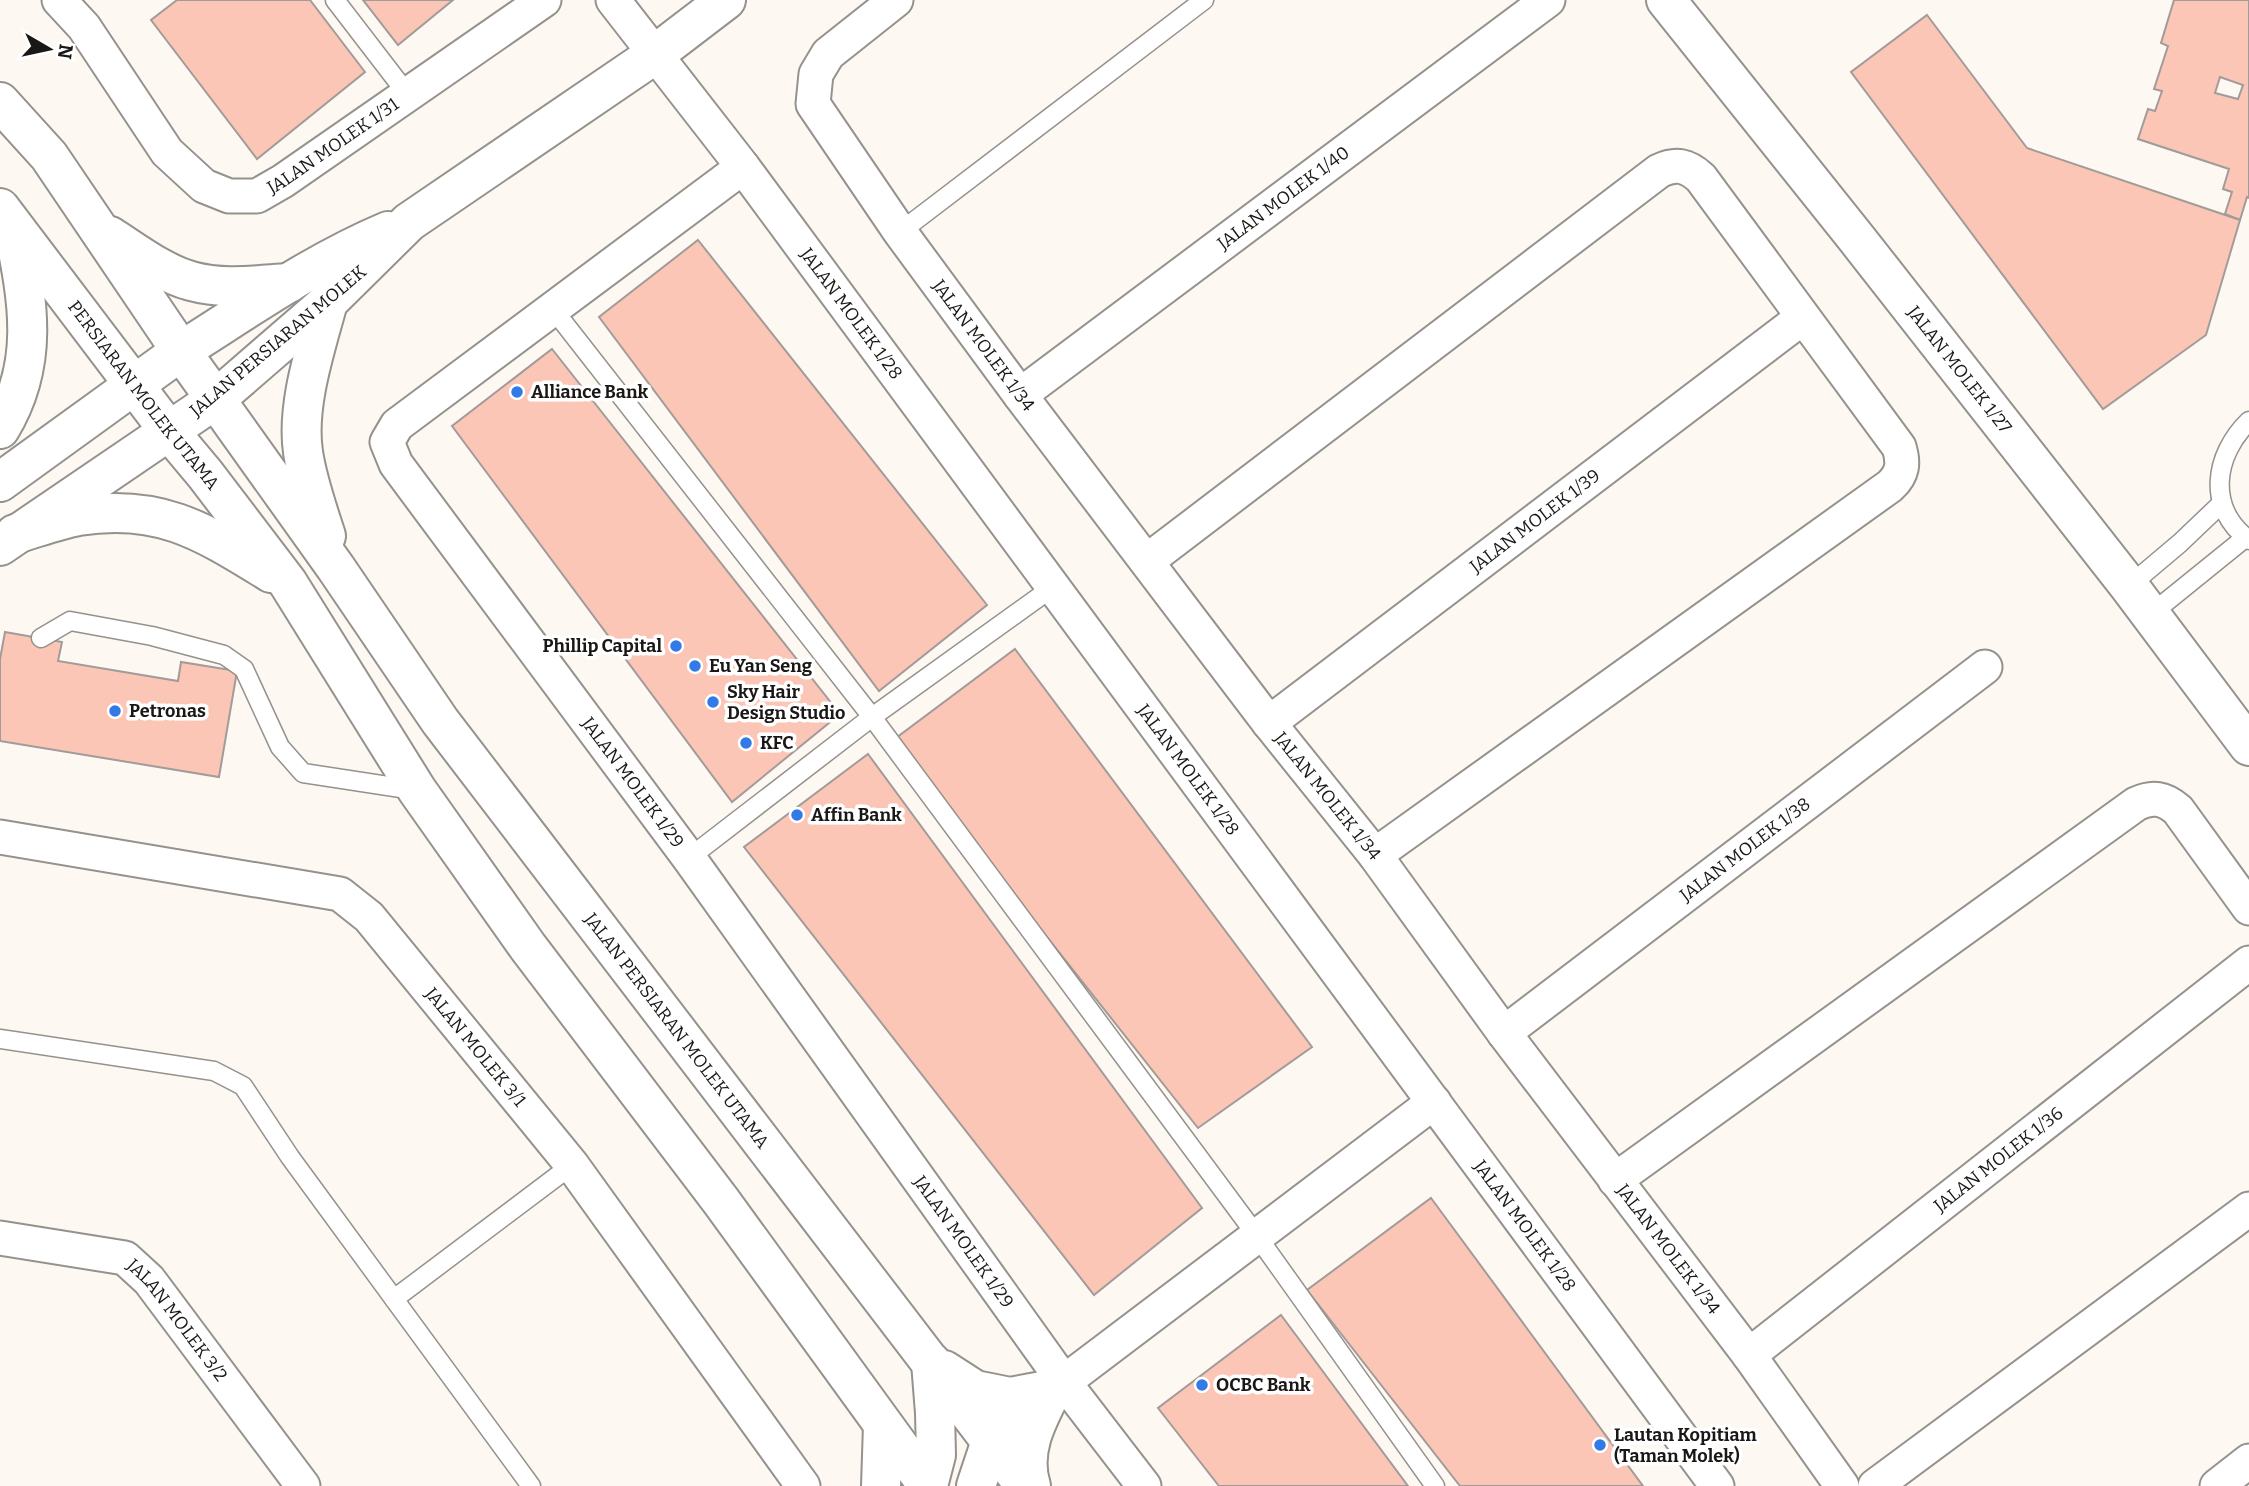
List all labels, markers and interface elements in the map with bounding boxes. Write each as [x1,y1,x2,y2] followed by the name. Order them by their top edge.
[14,14,84,84] north arrow
[53,43,78,61] text: N
[262,93,403,199] street label: JALAN MOLEK 1/31
[1212,141,1354,255] street label: JALAN MOLEK 1/40
[795,243,907,384] street label: JALAN MOLEK 1/28
[184,260,371,422] street label: JALAN PERSIARAN MOLEK
[927,275,1040,416] street label: JALAN MOLEK 1/34
[63,296,224,494] street label: PERSIARAN MOLEK UTAMA
[1902,301,2016,438] street label: JALAN MOLEK 1/27
[531,381,648,403] place label: Alliance Bank
[509,384,525,400] marker: Alliance Bank
[1465,464,1604,578] street label: JALAN MOLEK 1/39
[543,635,662,657] place label: Phillip Capital
[668,638,684,654] marker: Phillip Capital
[709,655,813,677] place label: Eu Yan Seng
[687,658,703,674] marker: Eu Yan Seng
[727,681,845,724] place label: Sky Hair Design Studio
[705,694,721,710] marker: Sky Hair Design Studio
[1132,699,1244,840] street label: JALAN MOLEK 1/28
[129,700,206,722] place label: Petronas
[107,703,123,719] marker: Petronas
[576,712,689,852] street label: JALAN MOLEK 1/29
[1269,727,1386,865] street label: JALAN MOLEK 1/34
[760,732,794,754] place label: KFC
[738,735,754,751] marker: KFC
[1675,793,1815,907] street label: JALAN MOLEK 1/38
[811,804,902,826] place label: Affin Bank
[789,807,805,823] marker: Affin Bank
[579,908,774,1153] street label: JALAN PERSIARAN MOLEK UTAMA
[420,982,531,1112] street label: JALAN MOLEK 3/1
[1929,1102,2067,1217] street label: JALAN MOLEK 1/36
[1469,1155,1581,1296] street label: JALAN MOLEK 1/28
[908,1171,1018,1312] street label: JALAN MOLEK 1/29
[1611,1179,1725,1319] street label: JALAN MOLEK 1/34
[122,1254,232,1386] street label: JALAN MOLEK 3/2
[1216,1374,1311,1396] place label: OCBC Bank
[1194,1377,1210,1393] marker: OCBC Bank
[1614,1424,1757,1467] place label: Lautan Kopitiam (Taman Molek)
[1592,1437,1608,1453] marker: Lautan Kopitiam (Taman Molek)

